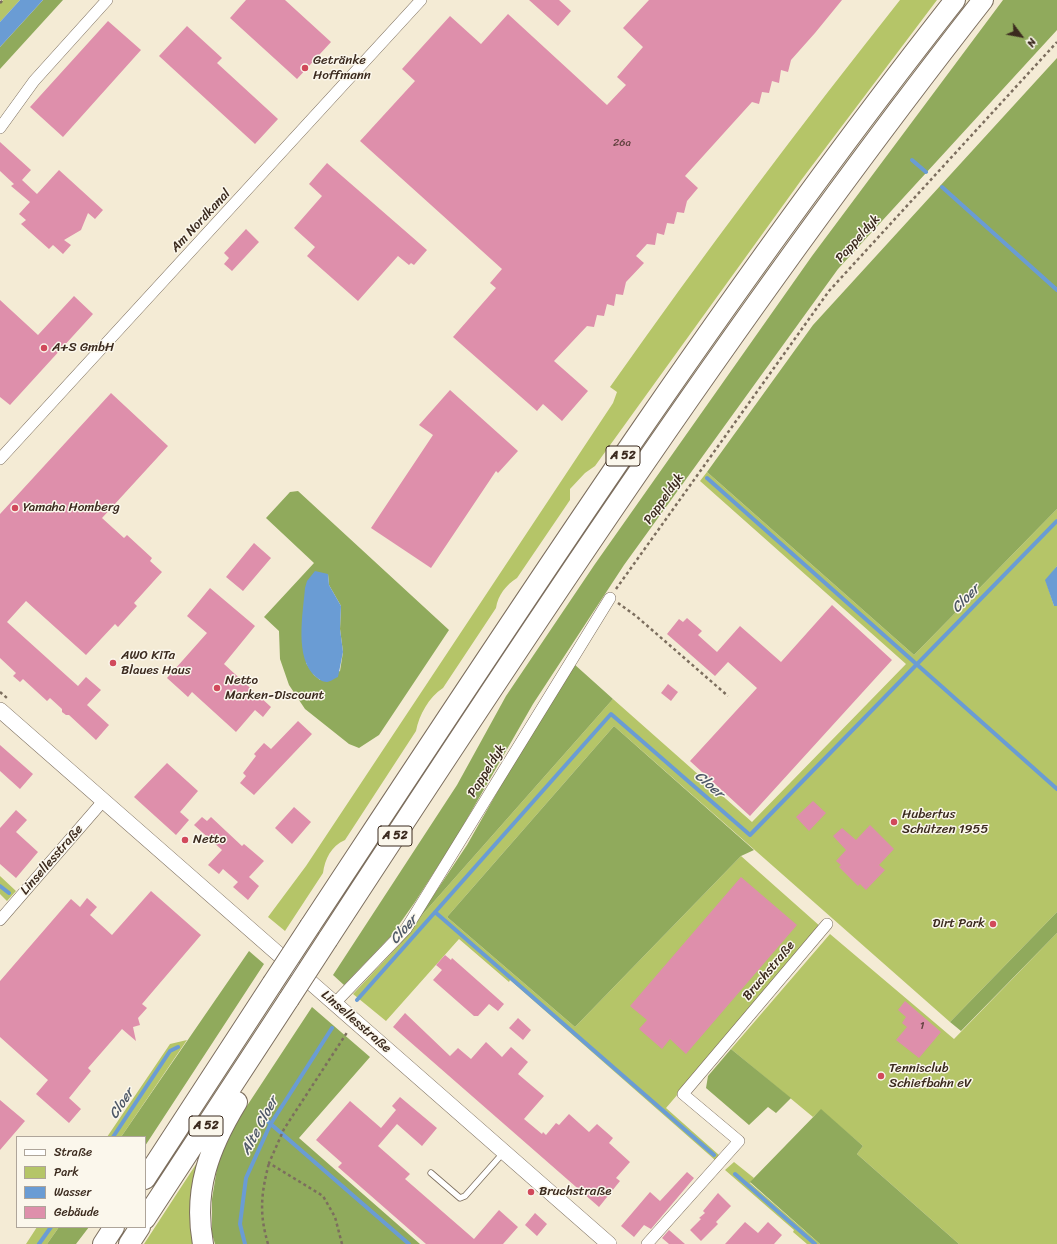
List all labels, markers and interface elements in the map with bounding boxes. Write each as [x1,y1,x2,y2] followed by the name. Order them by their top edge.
[1001,16,1041,56] north arrow
[1022,34,1042,51] text: N
[313,53,371,84] place label: Getränke Hoffmann
[300,63,310,73] marker: Getränke Hoffmann
[613,136,631,150] house number: 26a
[168,186,234,256] street label: Am Nordkanal
[832,212,884,266] street label: Pappeldyk
[52,340,114,356] place label: A+S GmbH
[39,343,49,353] marker: A+S GmbH
[606,446,640,466] road number: A 52
[641,470,687,528] street label: Pappeldyk
[23,500,120,516] place label: Yamaha Homberg
[10,503,20,513] marker: Yamaha Homberg
[949,581,983,617] water label: Cloer
[121,648,191,679] place label: AWO KiTa Blaues Haus
[108,658,118,668] marker: AWO KiTa Blaues Haus
[225,673,324,704] place label: Netto Marken-Discount
[212,683,222,693] marker: Netto Marken-Discount
[465,742,509,800] street label: Pappeldyk
[691,768,727,802] water label: Cloer
[902,807,988,838] place label: Hubertus Schützen 1955
[889,817,899,827] marker: Hubertus Schützen 1955
[17,822,87,898] street label: Linsellesstraße
[378,826,412,846] road number: A 52
[193,832,226,848] place label: Netto
[180,835,190,845] marker: Netto
[387,912,421,948] water label: Cloer
[933,916,985,932] place label: Dirt Park
[988,919,998,929] marker: Dirt Park
[740,938,798,1004] street label: Bruchstraße
[318,987,394,1057] street label: Linsellesstraße
[920,1019,924,1033] house number: 1
[889,1061,972,1092] place label: Tennisclub Schiefbahn eV
[876,1071,886,1081] marker: Tennisclub Schiefbahn eV
[106,1086,138,1122] water label: Cloer
[238,1094,282,1158] water label: Alte Cloer
[189,1116,223,1136] road number: A 52
[16,1136,146,1228] legend
[54,1141,92,1163] text: Straße
[54,1161,79,1183] text: Park
[54,1181,91,1203] text: Wasser
[539,1184,612,1200] place label: Bruchstraße
[526,1187,536,1197] marker: Bruchstraße
[54,1201,99,1223] text: Gebäude

